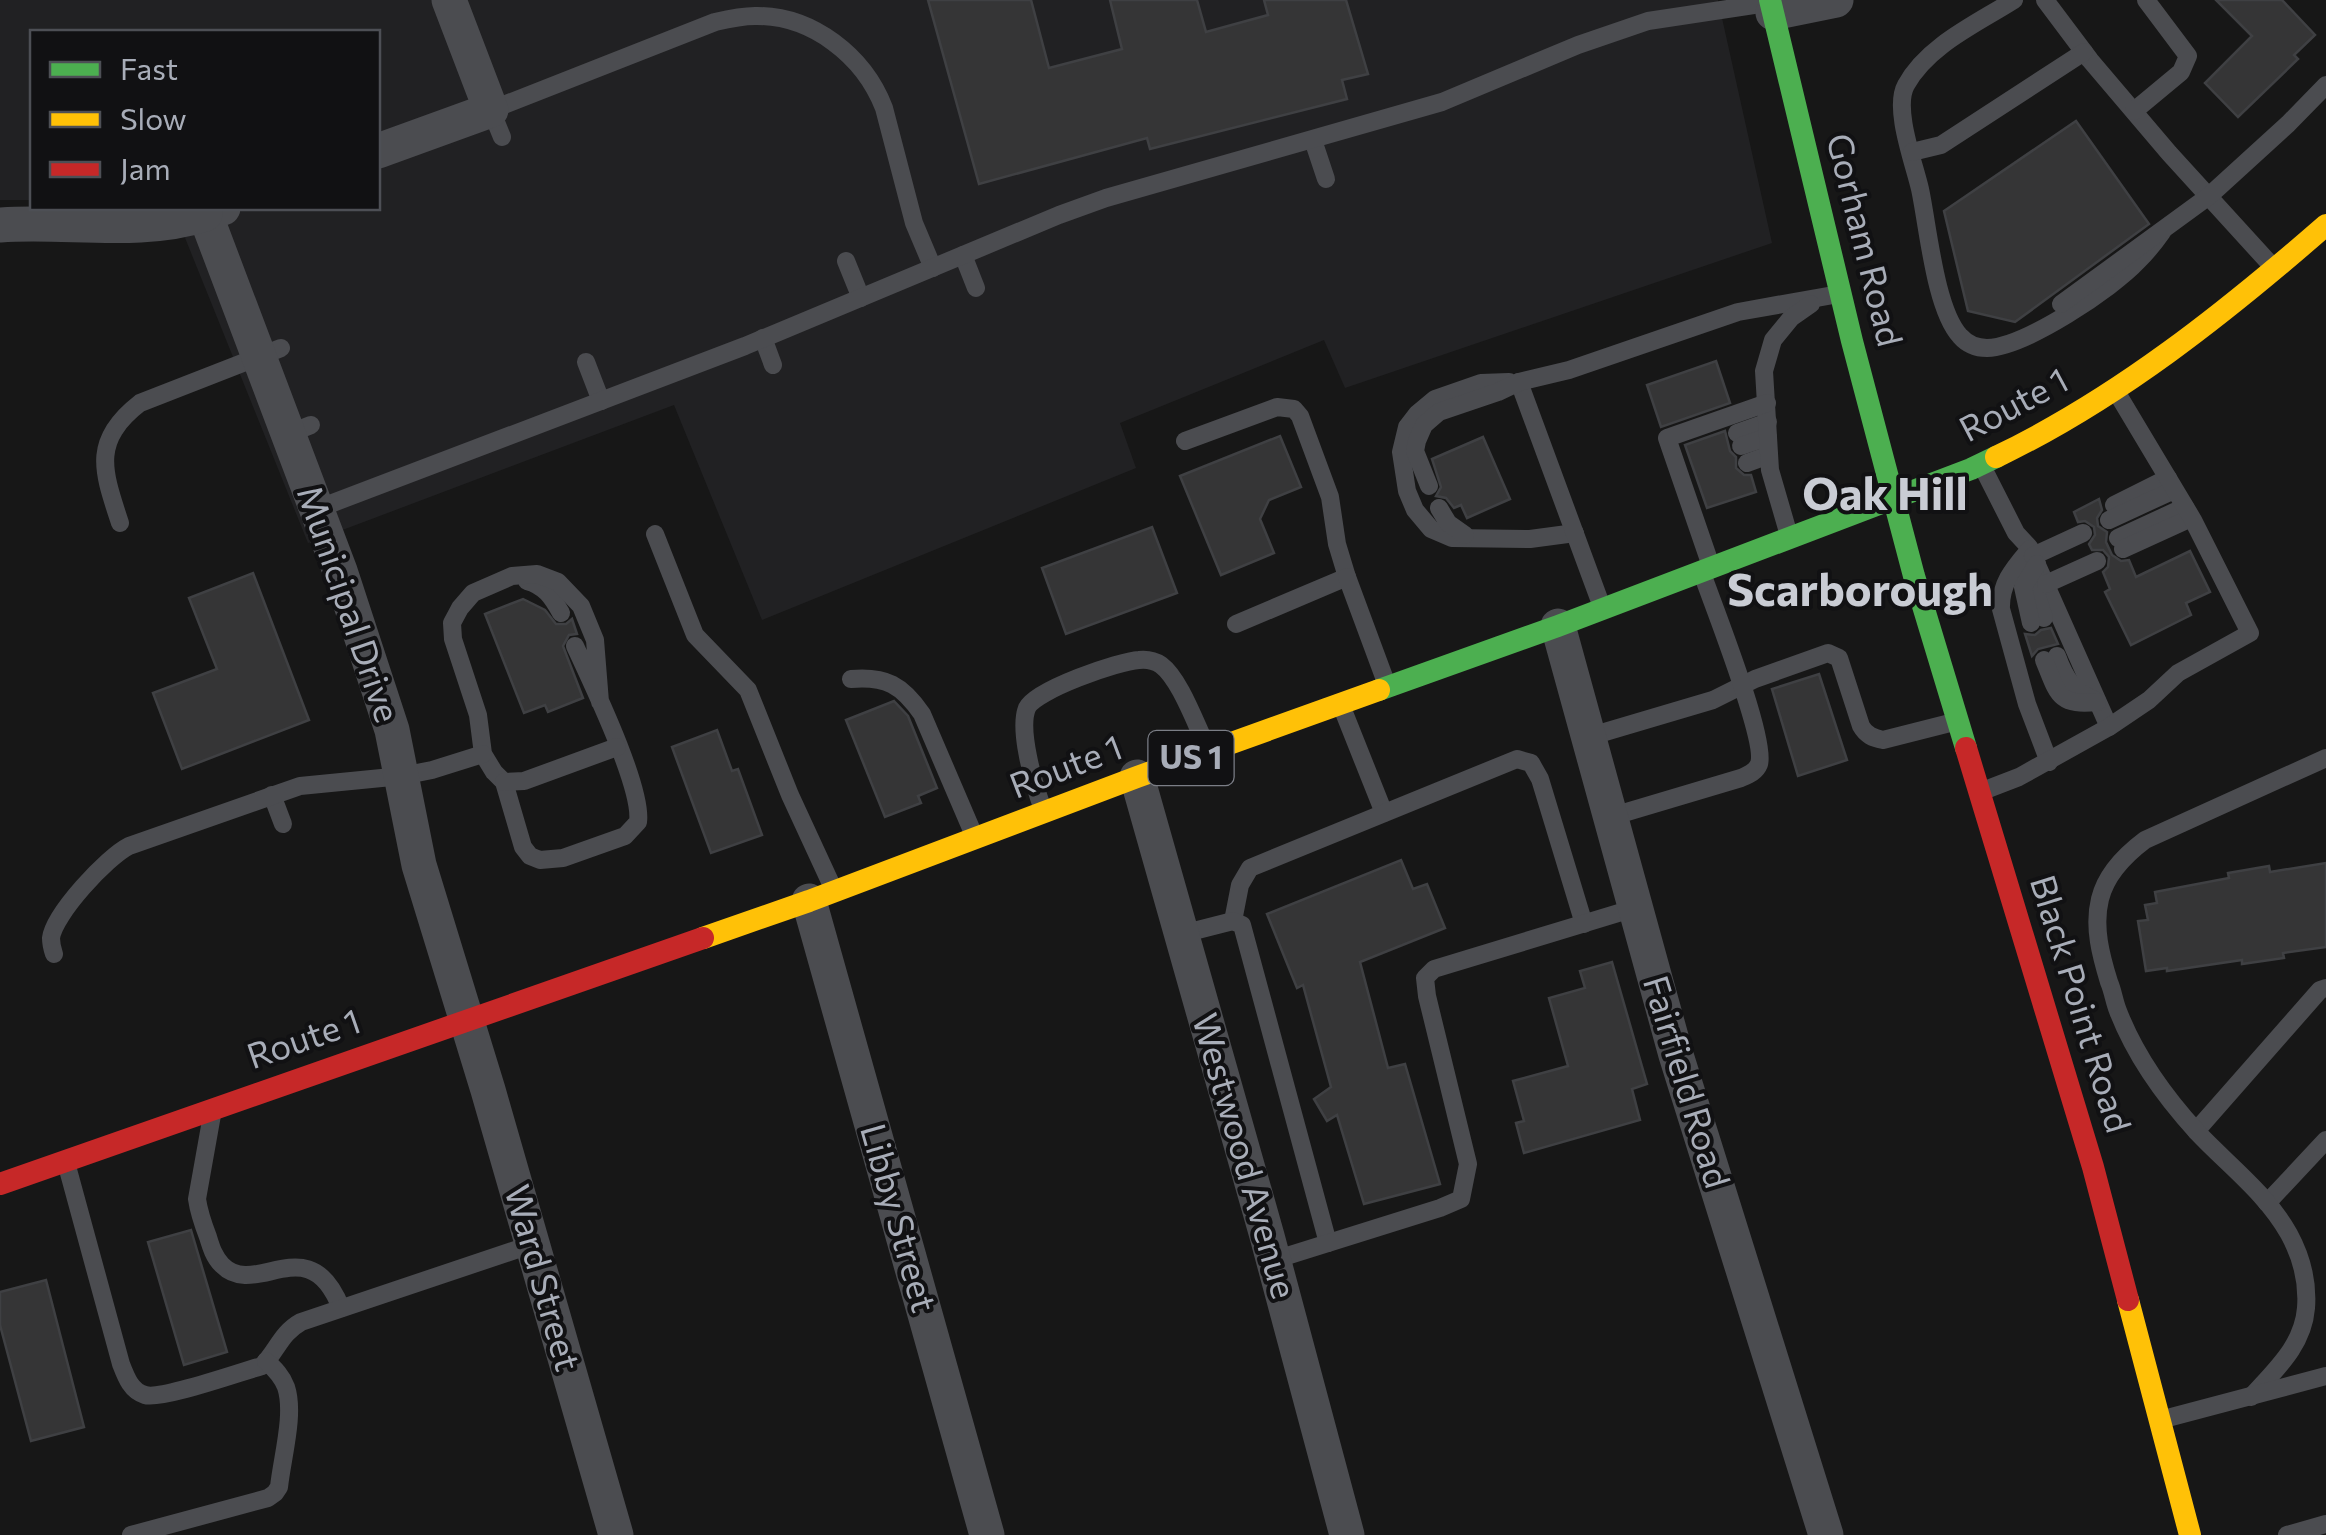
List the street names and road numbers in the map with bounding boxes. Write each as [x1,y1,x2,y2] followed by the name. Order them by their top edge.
[1819,128,1914,350] street label: Gorham Road
[1951,356,2075,449] street label: Route 1
[290,479,411,727] street label: Municipal Drive
[1003,724,1127,806] street label: Route 1
[1148,731,1234,785] road number: US 1
[2023,869,2142,1137] street label: Black Point Road
[1636,970,1741,1193] street label: Fairfield Road
[241,997,365,1076] street label: Route 1
[1185,1008,1308,1303] street label: Westwood Avenue
[853,1118,948,1316] street label: Libby Street
[497,1179,591,1375] street label: Ward Street

